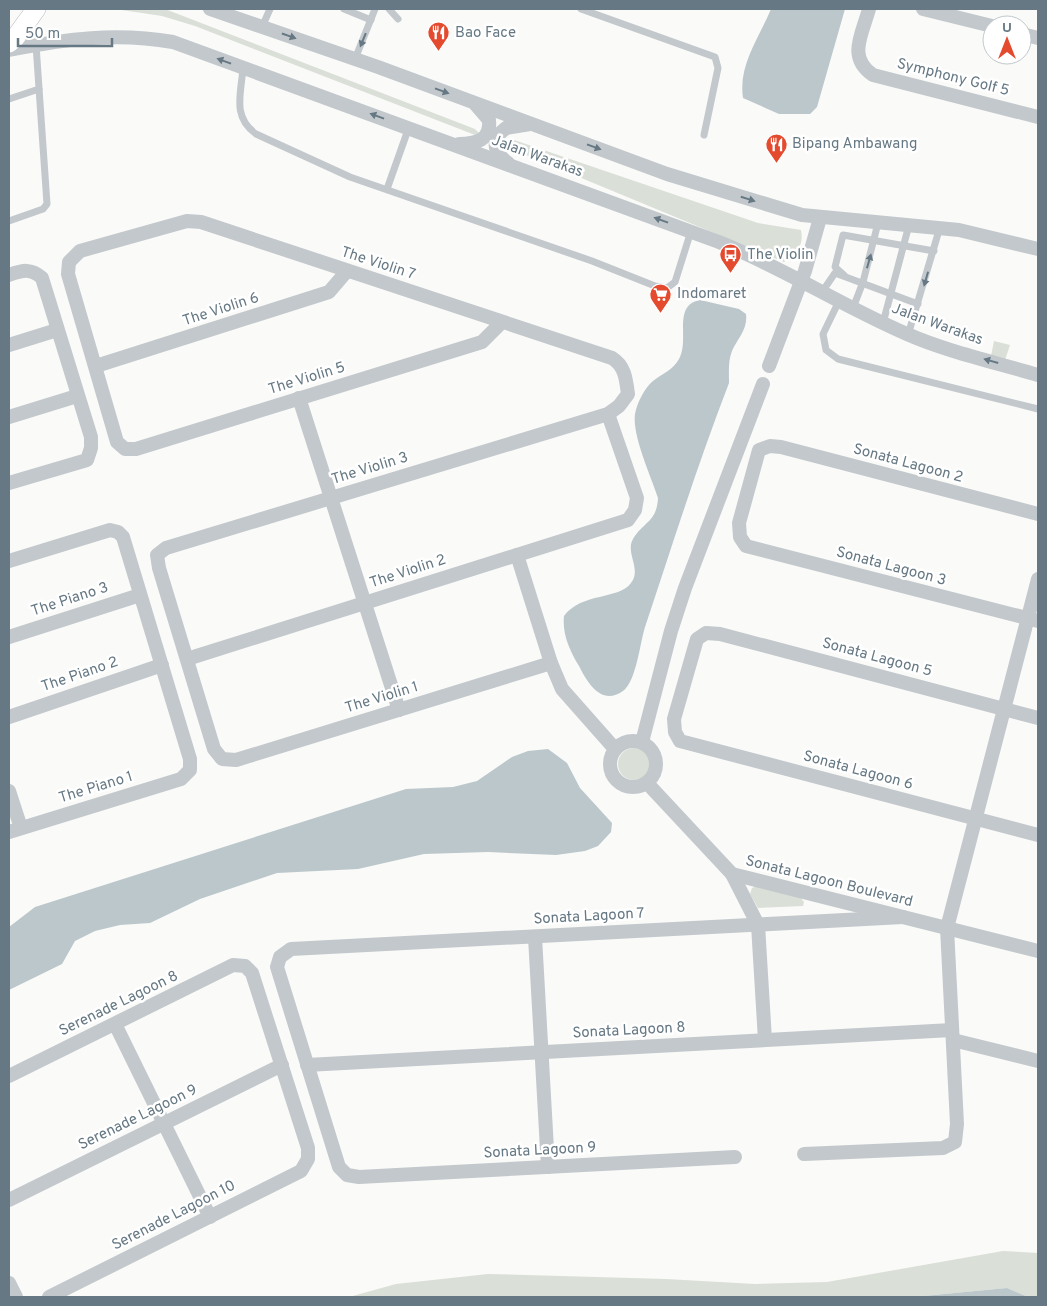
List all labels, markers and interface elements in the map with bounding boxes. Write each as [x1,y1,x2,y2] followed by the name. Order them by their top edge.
[18,15,111,47] scale bar
[982,15,1032,65] north arrow
[1002,20,1012,37] text: U
[427,21,451,52] restaurant icon: Bao Face
[455,24,516,43] place label: Bao Face
[25,25,60,44] text: 50 m
[359,32,367,47] one-way arrow
[281,33,296,40] one-way arrow
[895,55,1011,101] street label: Symphony Golf 5
[216,57,231,65] one-way arrow
[435,87,450,95] one-way arrow
[369,112,384,119] one-way arrow
[489,132,585,182] street label: Jalan Warakas
[764,132,788,163] restaurant icon: Bipang Ambawang
[792,135,918,154] place label: Bipang Ambawang
[587,143,602,151] one-way arrow
[741,195,756,203] one-way arrow
[653,216,668,223] one-way arrow
[338,243,418,285] street label: The Violin 7
[719,243,743,274] bus stop icon: The Violin
[747,246,814,265] place label: The Violin
[865,254,873,269] one-way arrow
[921,272,929,287] one-way arrow
[649,282,673,313] supermarket icon: Indomaret
[677,285,747,304] place label: Indomaret
[180,289,262,331] street label: The Violin 6
[889,300,985,350] street label: Jalan Warakas
[984,356,999,364] one-way arrow
[266,358,348,400] street label: The Violin 5
[851,440,965,488] street label: Sonata Lagoon 2
[329,448,411,490] street label: The Violin 3
[834,543,948,591] street label: Sonata Lagoon 3
[367,551,449,593] street label: The Violin 2
[29,579,111,621] street label: The Piano 3
[820,634,934,682] street label: Sonata Lagoon 5
[39,653,121,697] street label: The Piano 2
[343,678,421,718] street label: The Violin 1
[801,747,915,795] street label: Sonata Lagoon 6
[57,768,135,808] street label: The Piano 1
[743,852,915,912] street label: Sonata Lagoon Boulevard
[533,905,645,929] street label: Sonata Lagoon 7
[56,967,182,1041] street label: Serenade Lagoon 8
[572,1019,686,1043] street label: Sonata Lagoon 8
[75,1081,201,1155] street label: Serenade Lagoon 9
[483,1139,597,1163] street label: Sonata Lagoon 9
[109,1177,239,1255] street label: Serenade Lagoon 10

